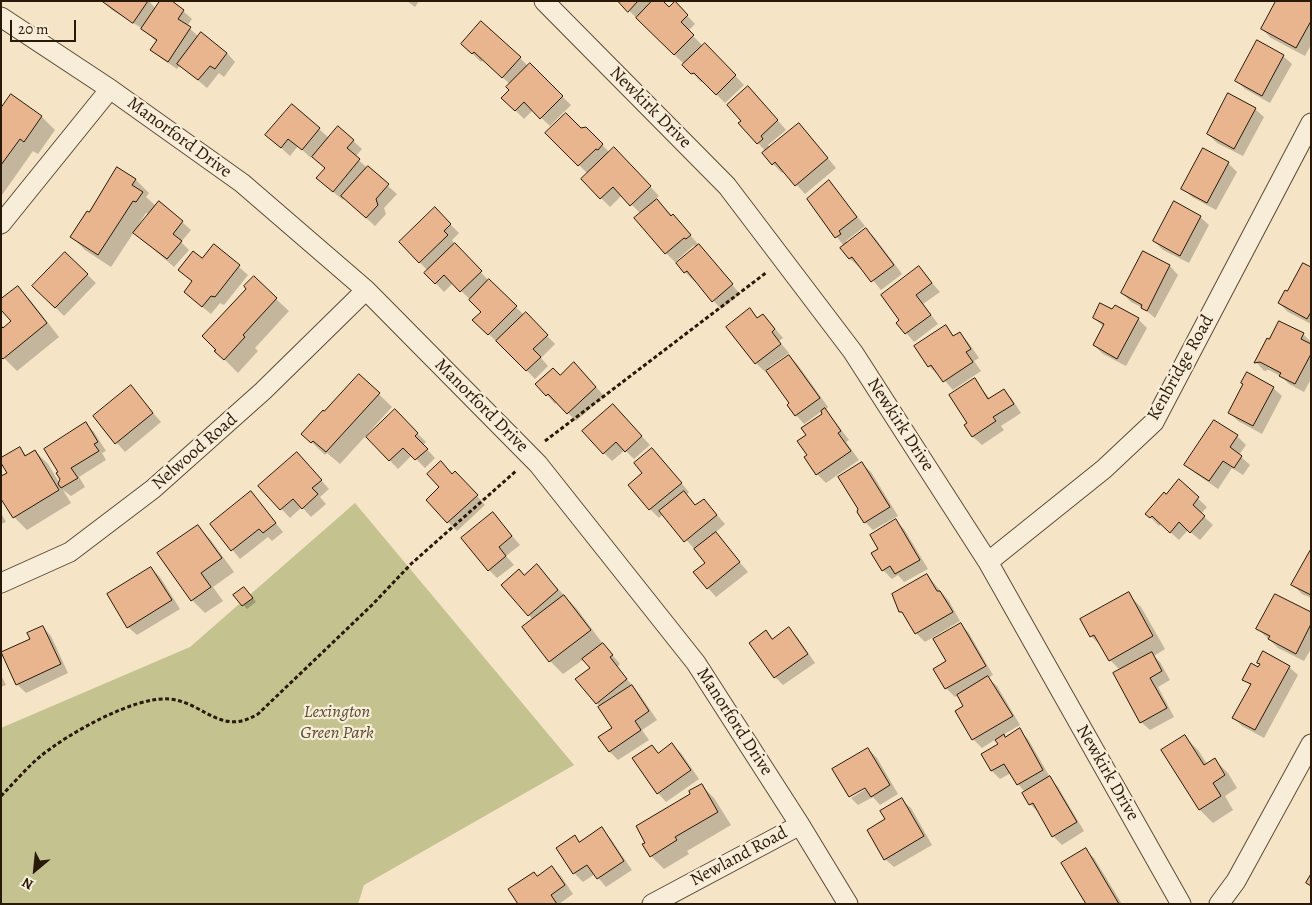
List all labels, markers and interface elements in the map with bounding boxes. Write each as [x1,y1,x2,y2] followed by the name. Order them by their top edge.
[12,10,79,42] scale bar
[18,19,49,39] text: 20 m
[604,62,696,154] street label: Newkirk Drive
[122,93,236,183] street label: Manorford Drive
[1143,311,1219,425] street label: Kenbridge Road
[429,354,533,458] street label: Manorford Drive
[862,374,938,476] street label: Newkirk Drive
[148,409,242,495] street label: Nelwood Road
[691,664,777,780] street label: Manorford Drive
[300,702,374,744] park label: Lexington Green Park
[1071,721,1143,825] street label: Newkirk Drive
[687,822,791,892] street label: Newland Road
[10,845,60,895] north arrow
[19,873,37,894] text: N

